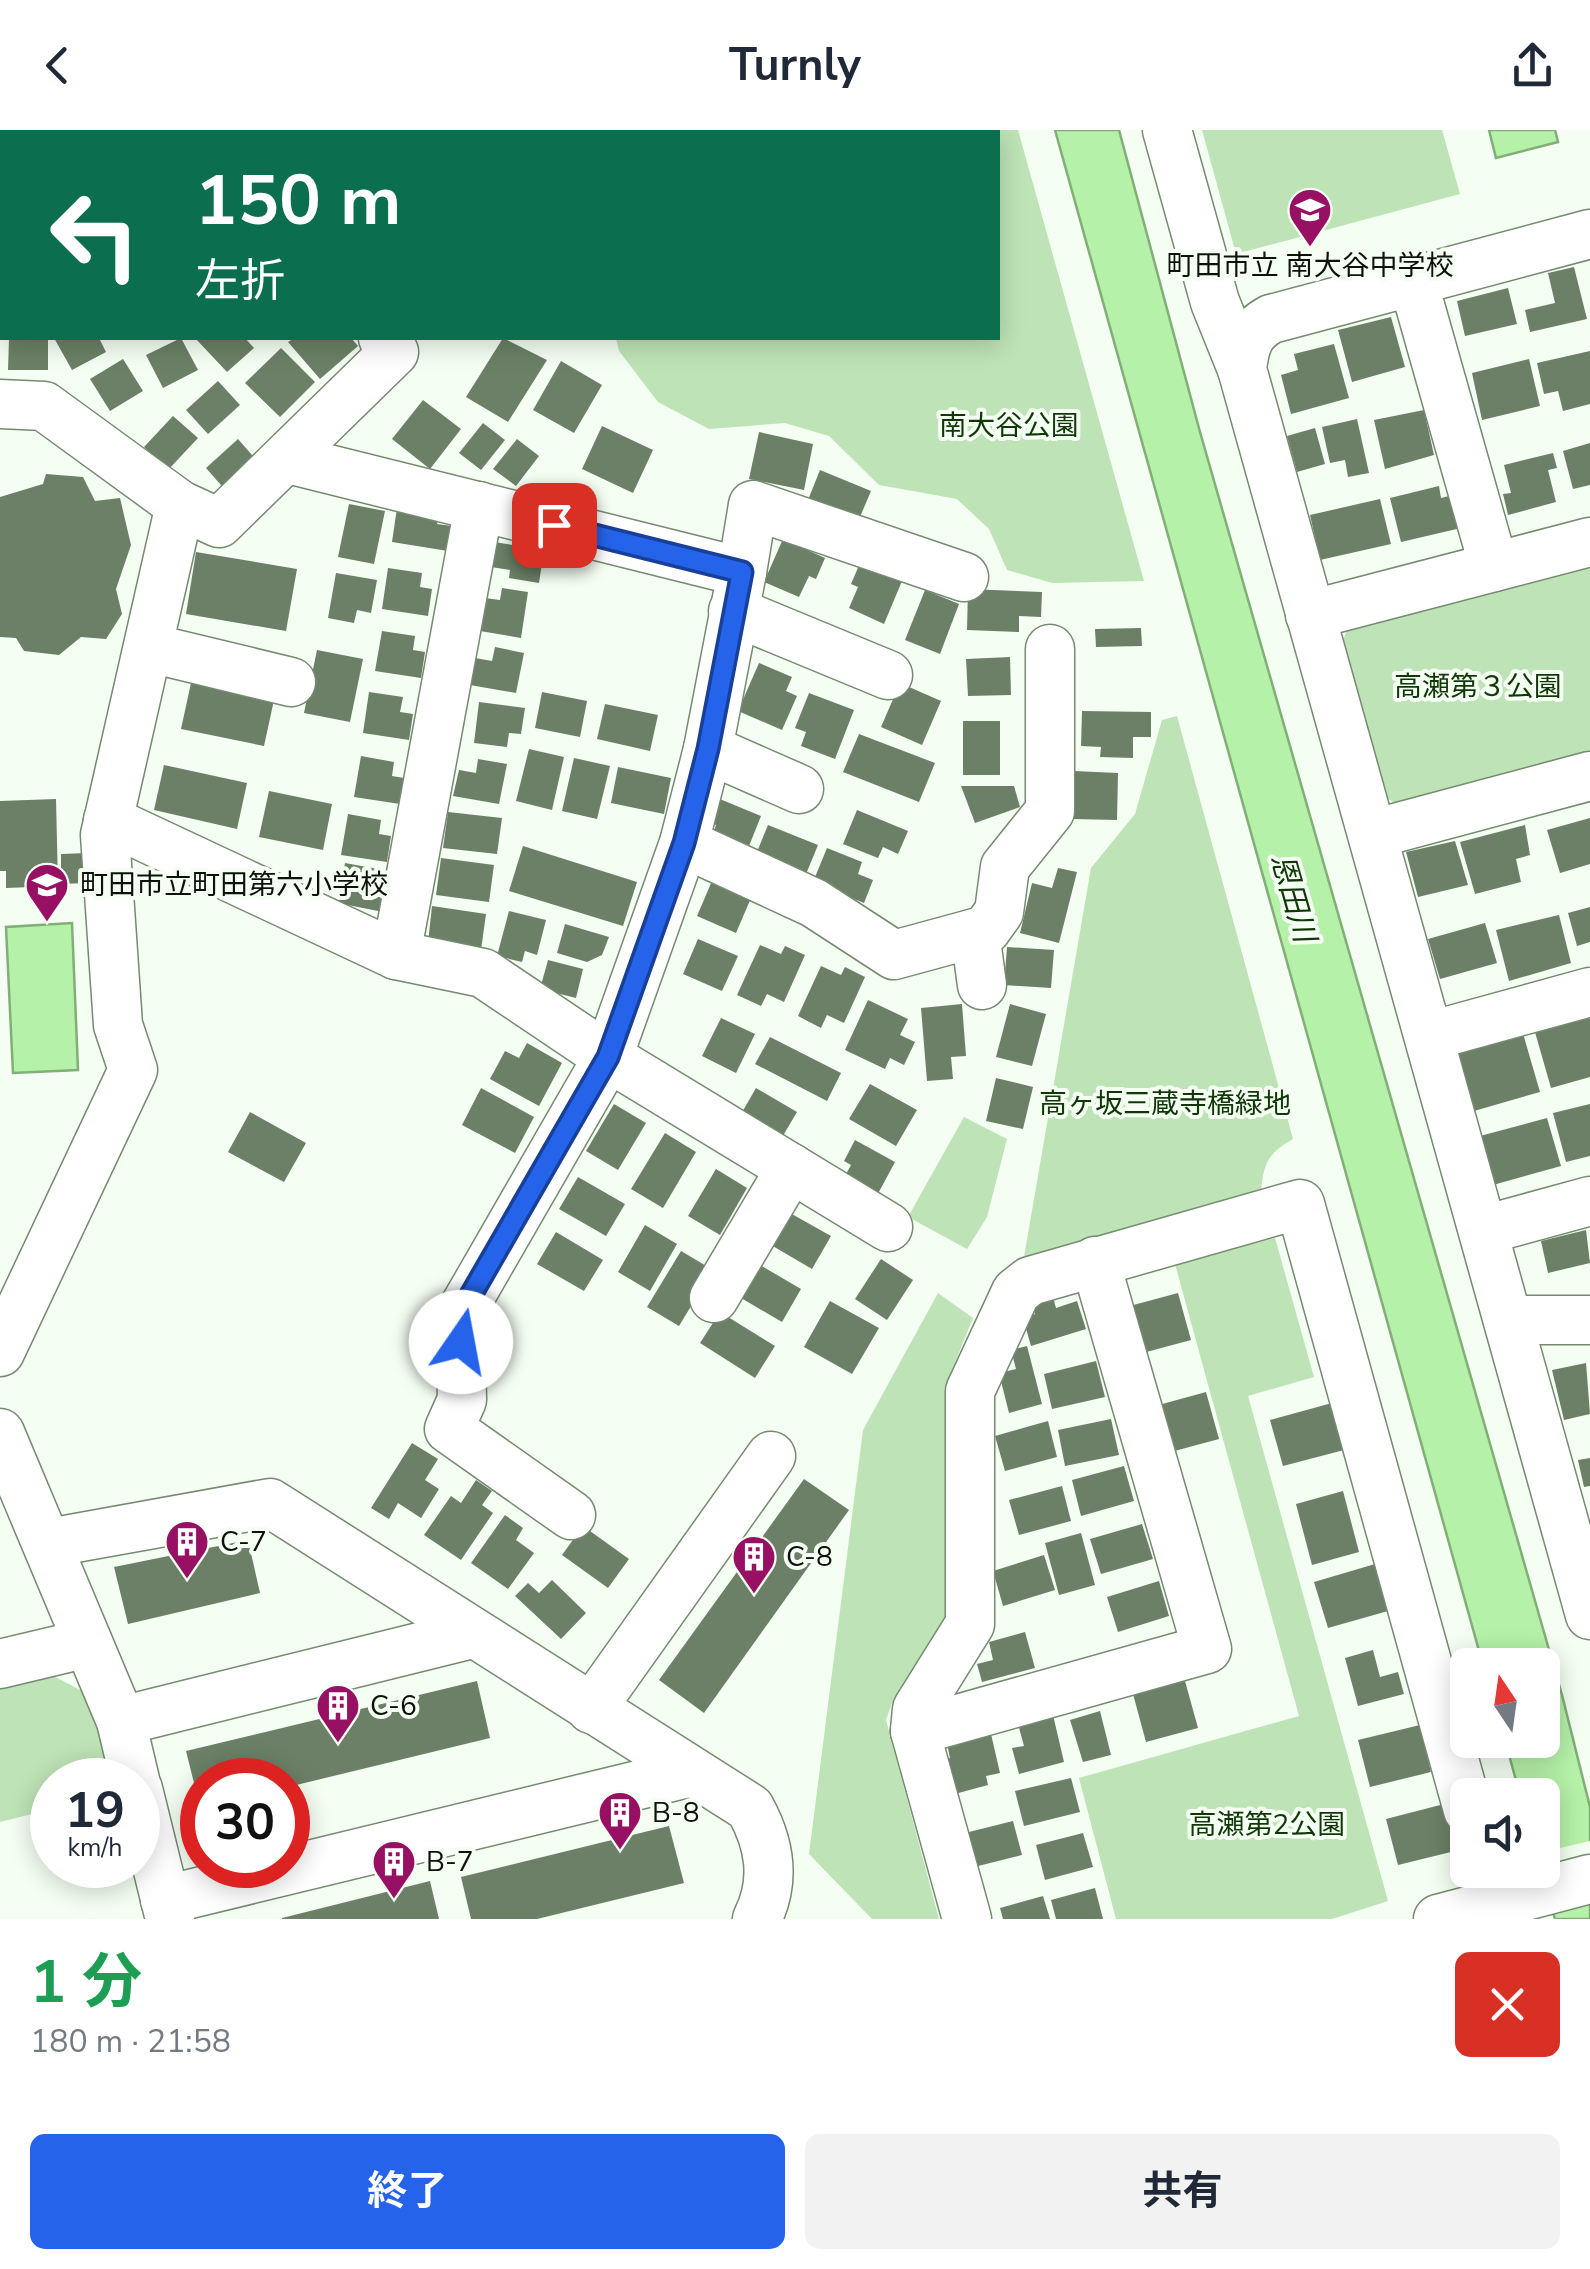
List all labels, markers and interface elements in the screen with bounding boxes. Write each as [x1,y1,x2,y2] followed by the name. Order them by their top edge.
[729,35,861,96] text: Turnly
[30,38,85,93] icon: back
[1505,38,1560,93] icon: share
[195,153,401,249] text: 150 m
[30,170,160,300] icon: left
[1287,187,1333,248] school or university icon: 町田市立 南大谷中学校
[1166,247,1454,285] place label: 町田市立 南大谷中学校
[195,251,285,312] text: 左折
[939,407,1079,445] park label: 南大谷公園
[512,483,597,568] pin
[527,498,582,553] icon: arrive
[1394,668,1562,706] park label: 高瀬第３公園
[1261,849,1326,950] water label: 恩田川
[24,862,70,923] school or university icon: 町田市立町田第六小学校
[80,866,388,904] place label: 町田市立町田第六小学校
[1039,1085,1291,1123] park label: 高ヶ坂三蔵寺橋緑地
[409,1290,513,1394] position arrow
[164,1519,210,1580] building icon: C-7
[220,1523,267,1561] place label: C-7
[731,1534,777,1595] building icon: C-8
[786,1538,833,1576] place label: C-8
[1450,1648,1560,1758] north arrow
[1450,1648,1560,1888] map controls
[315,1683,361,1744] building icon: C-6
[370,1687,417,1725] place label: C-6
[180,1758,310,1888] speed limit sign: 30
[65,1776,125,1845] text: 19
[1450,1778,1560,1888] button: sound
[597,1790,643,1851] building icon: B-8
[652,1794,700,1832] place label: B-8
[1189,1806,1345,1844] park label: 高瀬第2公園
[67,1831,123,1865] text: km/h
[371,1839,417,1900] building icon: B-7
[426,1843,474,1881] place label: B-7
[30,1941,142,2023] text: 1 分
[1455,1952,1560,2057] button: close
[30,2020,231,2063] text: 180 m · 21:58
[30,2134,785,2249] button: 終了
[805,2134,1560,2249] button: 共有

